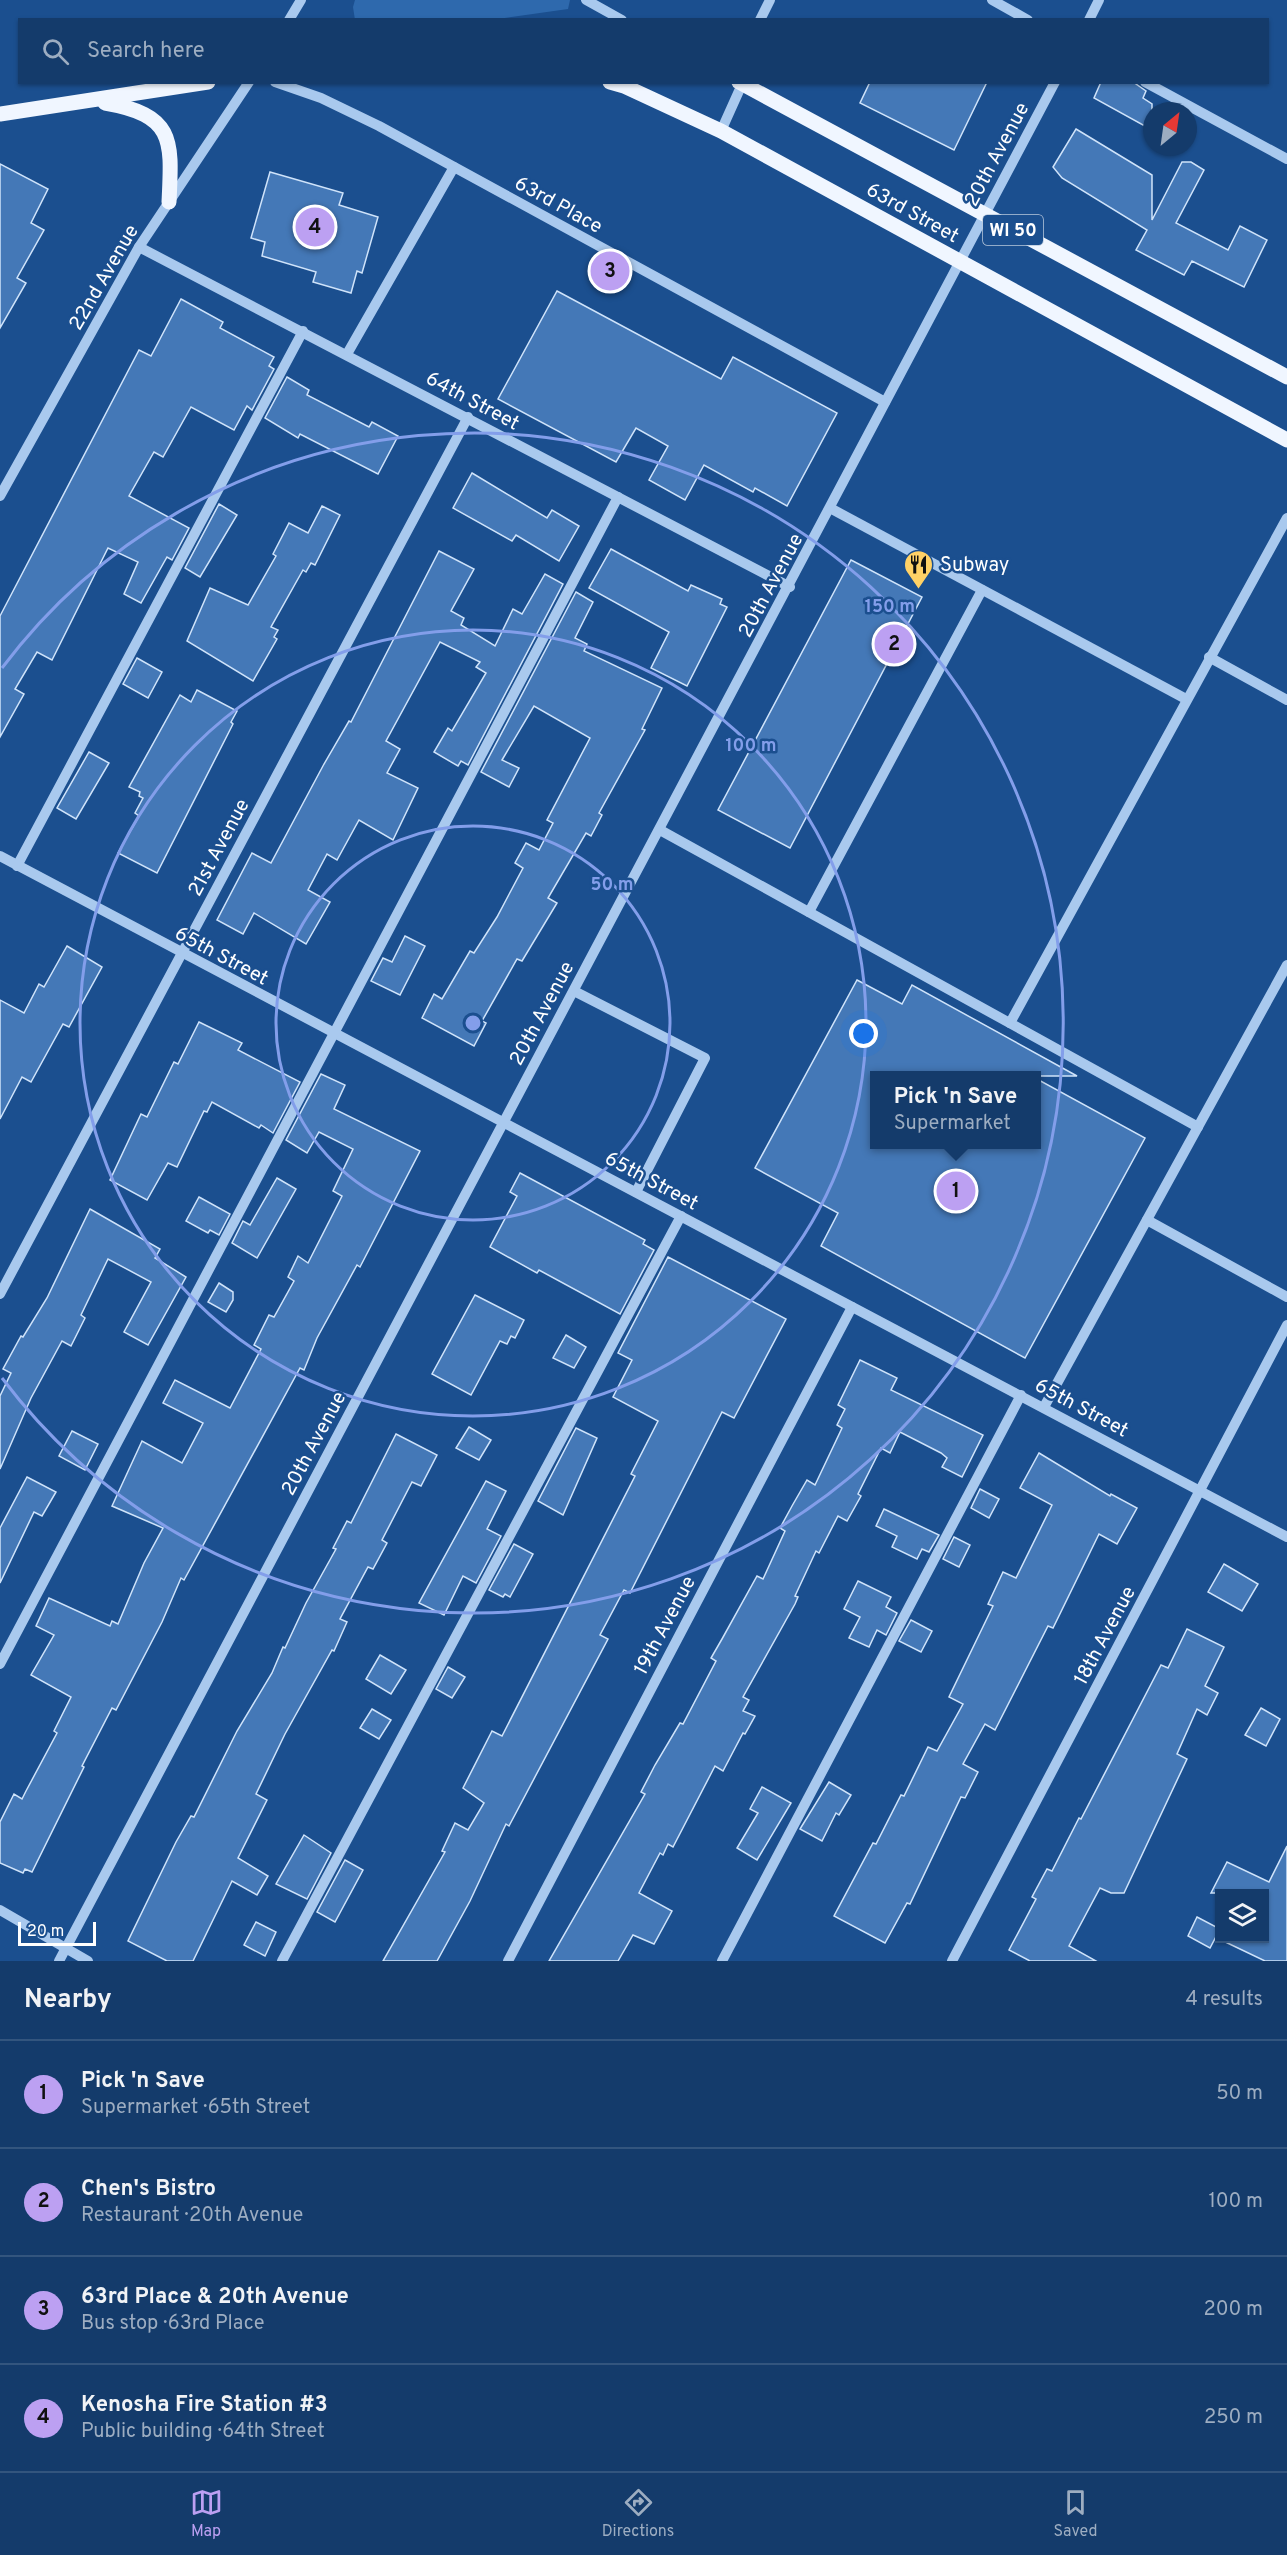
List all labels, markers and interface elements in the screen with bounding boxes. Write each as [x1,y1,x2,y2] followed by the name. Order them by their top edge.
[18,18,1269,84] search box
[39,35,72,68] icon: search
[87,38,205,65] text: Search here
[959,98,1036,211] street label: 20th Avenue
[1143,102,1197,156] north arrow
[509,171,607,241] street label: 63rd Place
[861,178,963,250] street label: 63rd Street
[296,204,334,250] pin: 4
[983,215,1043,245] road number: WI 50
[64,220,146,336] street label: 22nd Avenue
[590,248,630,294] pin: 3
[421,366,523,437] street label: 64th Street
[733,529,810,642] street label: 20th Avenue
[903,548,935,590] restaurant icon: Subway
[940,553,1009,579] place label: Subway
[865,596,915,619] text: 150 m
[874,622,914,666] pin: 2
[725,735,777,758] text: 100 m
[183,795,256,901] street label: 21st Avenue
[590,874,634,897] text: 50 m
[170,921,272,992] street label: 65th Street
[504,957,581,1070] street label: 20th Avenue
[463,1013,483,1033] centre of rings
[849,1019,878,1048] your location
[870,1071,1041,1149] popup
[894,1084,1017,1111] text: Pick 'n Save
[894,1111,1011,1137] text: Supermarket
[600,1146,702,1217] street label: 65th Street
[936,1168,976,1214] pin: 1
[1030,1373,1132,1444] street label: 65th Street
[276,1387,353,1500] street label: 20th Avenue
[629,1572,703,1680] street label: 19th Avenue
[1069,1582,1143,1690] street label: 18th Avenue
[1215,1889,1269,1943] map controls
[1215,1889,1269,1943] button: layers
[18,1919,96,1946] scale bar
[27,1922,64,1942] text: 20 m
[24,1984,112,2017] text: Nearby
[1186,1987,1263,2013] text: 4 results
[81,2068,205,2095] text: Pick 'n Save
[40,2081,48,2107] text: 1
[1216,2081,1263,2107] text: 50 m
[81,2095,310,2121] text: Supermarket · 65th Street
[81,2176,216,2203] text: Chen's Bistro
[37,2189,50,2215] text: 2
[1208,2189,1263,2215] text: 100 m
[81,2203,303,2229] text: Restaurant · 20th Avenue
[81,2284,349,2311] text: 63rd Place & 20th Avenue
[38,2297,50,2323] text: 3
[1204,2297,1263,2323] text: 200 m
[81,2311,265,2337] text: Bus stop · 63rd Place
[81,2392,328,2419] text: Kenosha Fire Station #3
[37,2405,50,2431] text: 4
[1204,2405,1263,2431] text: 250 m
[81,2419,325,2445] text: Public building · 64th Street
[190,2486,223,2542] tab: Map
[602,2486,674,2542] tab: Directions
[1053,2486,1097,2542] tab: Saved

